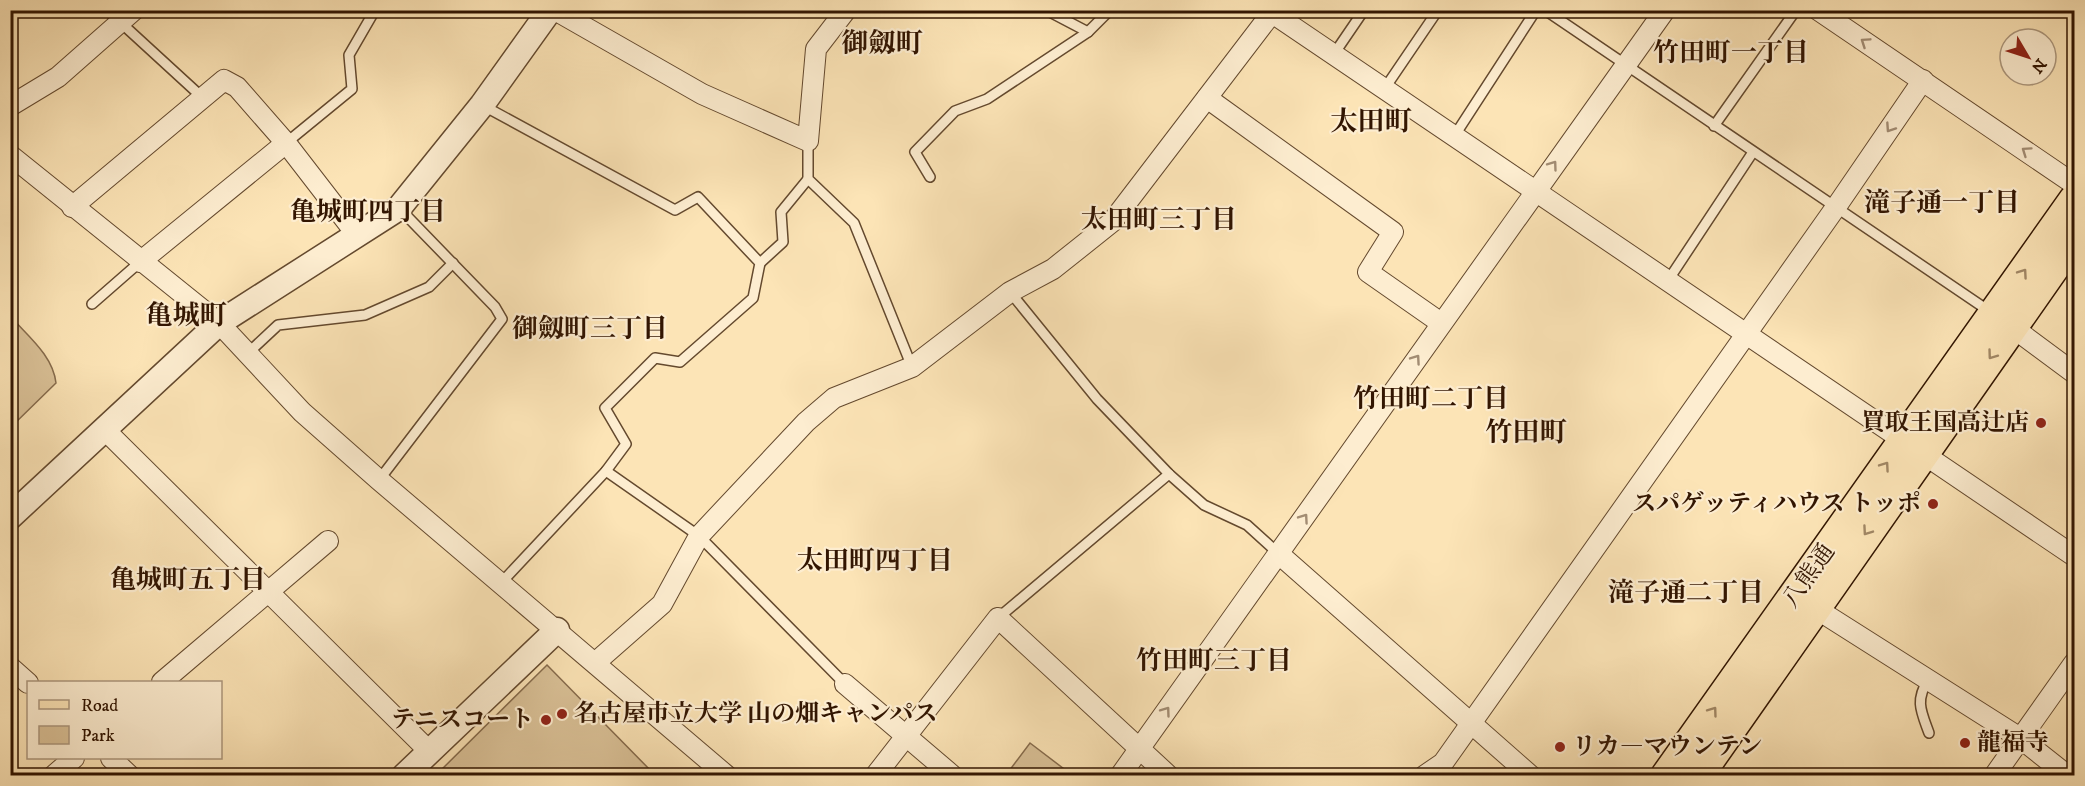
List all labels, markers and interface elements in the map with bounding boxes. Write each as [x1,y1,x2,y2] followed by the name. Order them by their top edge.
[842,27,923,61] district label: 御劔町
[1998,27,2058,87] north arrow
[1653,37,1809,70] district label: 竹田町一丁目
[1861,37,1871,49] one-way arrow
[2027,54,2051,77] text: N
[1331,105,1412,139] district label: 太田町
[1886,122,1897,133] one-way arrow
[2022,147,2033,158] one-way arrow
[1546,160,1557,171] one-way arrow
[1864,187,2020,220] district label: 滝子通一丁目
[290,196,446,229] district label: 亀城町四丁目
[1081,204,1237,237] district label: 太田町三丁目
[2016,268,2027,279] one-way arrow
[146,299,227,333] district label: 亀城町
[512,313,668,346] district label: 御劔町三丁目
[1988,348,1999,359] one-way arrow
[1409,354,1420,365] one-way arrow
[1353,383,1509,416] district label: 竹田町二丁目
[1861,408,2029,438] place label: 買取王国高辻店
[1486,416,1567,450] district label: 竹田町
[2034,416,2048,430] marker: 買取王国高辻店
[1878,461,1889,472] one-way arrow
[1632,489,1921,519] place label: スパゲッティハウス トッポ
[1926,497,1940,511] marker: スパゲッティハウス トッポ
[1297,514,1308,525] one-way arrow
[1863,525,1874,536] one-way arrow
[1776,538,1842,614] street label: 八熊通
[797,545,953,578] district label: 太田町四丁目
[110,564,266,597] district label: 亀城町五丁目
[1608,577,1764,610] district label: 滝子通二丁目
[1136,645,1292,678] district label: 竹田町三丁目
[27,681,222,759] legend
[81,695,118,717] text: Road
[574,699,937,729] place label: 名古屋市立大学 山の畑キャンパス
[391,705,534,735] place label: テニスコート
[1159,706,1170,717] one-way arrow
[555,707,569,721] marker: 名古屋市立大学 山の畑キャンパス
[1705,707,1716,718] one-way arrow
[539,713,553,727] marker: テニスコート
[81,725,115,747] text: Park
[1977,728,2049,758] place label: 龍福寺
[1572,732,1763,762] place label: リカ―マウンテン
[1958,736,1972,750] marker: 龍福寺
[1553,740,1567,754] marker: リカ―マウンテン

